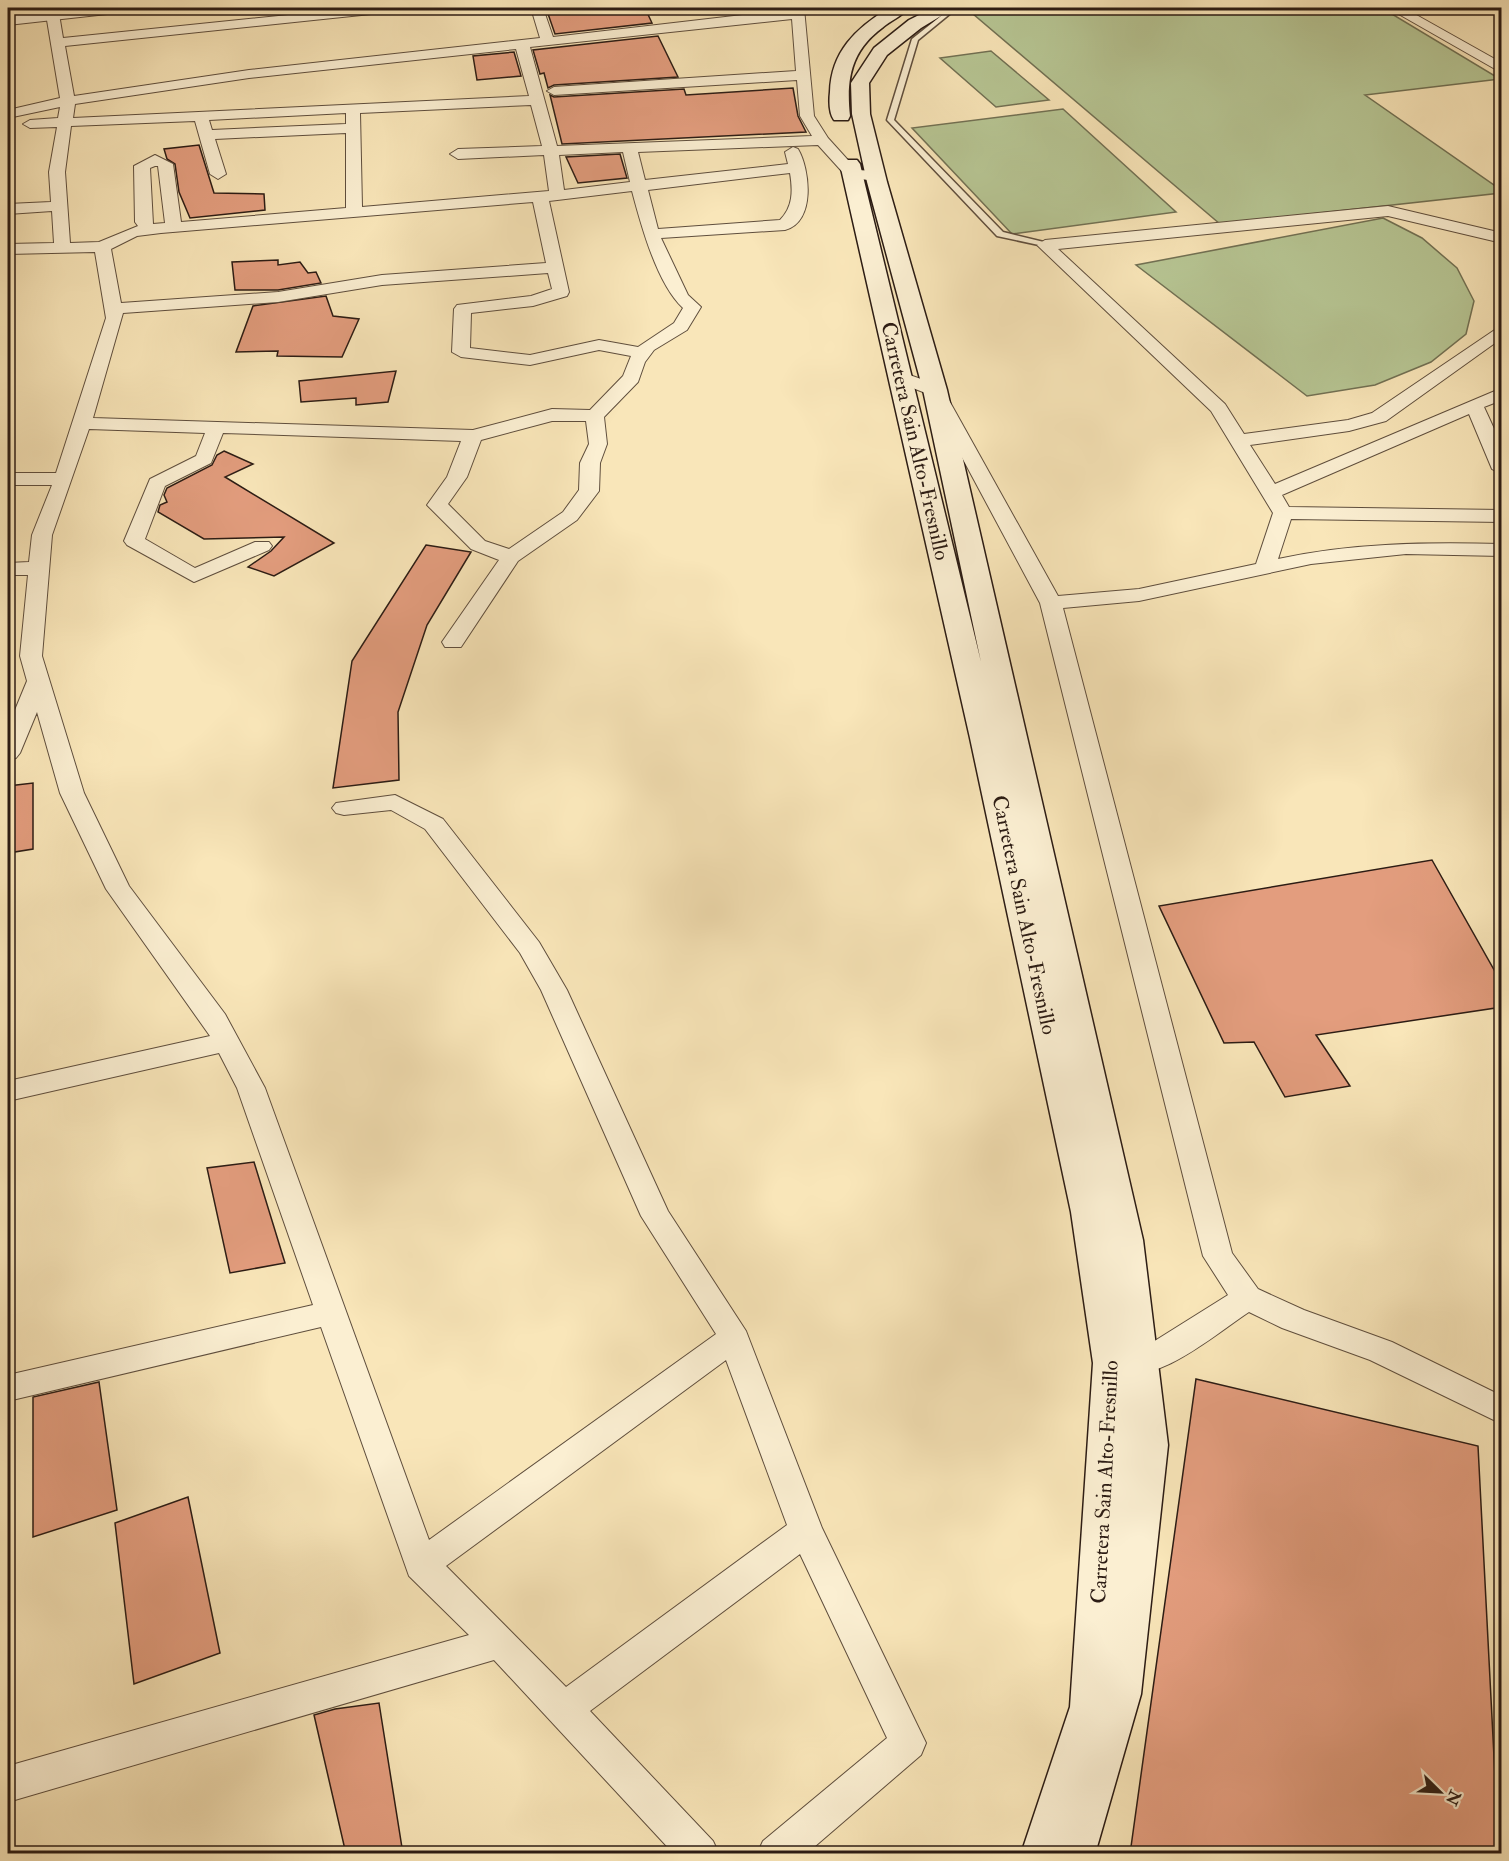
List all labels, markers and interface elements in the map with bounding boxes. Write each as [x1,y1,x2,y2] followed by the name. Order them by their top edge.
[874,319,956,563] street label: Carretera Sain Alto-Fresnillo
[985,793,1063,1037] street label: Carretera Sain Alto-Fresnillo
[1085,1360,1125,1604] street label: Carretera Sain Alto-Fresnillo
[1410,1762,1470,1822] north arrow
[1440,1786,1465,1809] text: N

